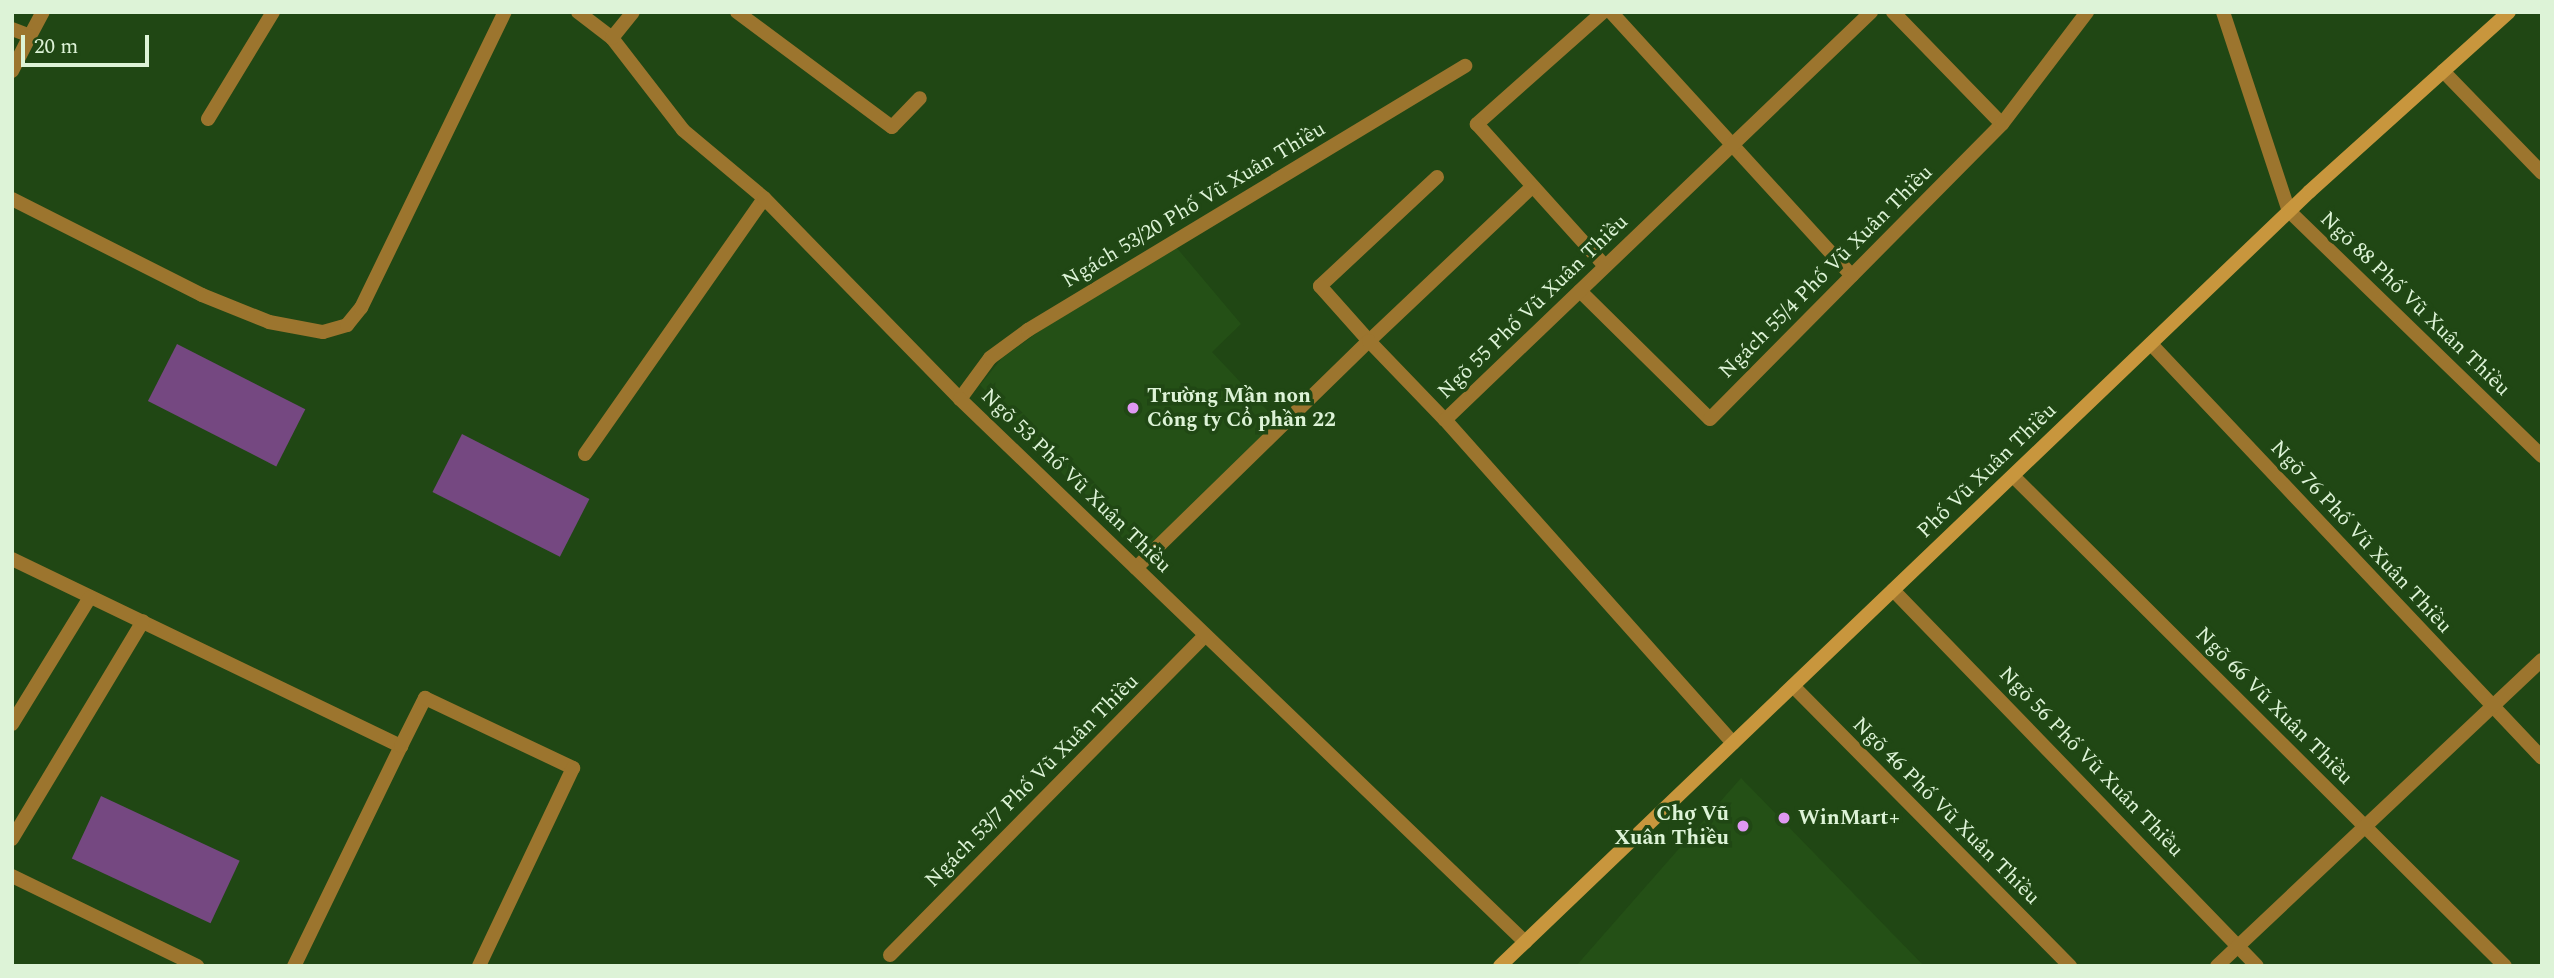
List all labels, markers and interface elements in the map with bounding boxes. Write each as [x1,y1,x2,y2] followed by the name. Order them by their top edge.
[24,21,152,65] scale bar
[34,31,78,63] text: 20 m
[1058,116,1330,294] street label: Ngách 53/20 Phố Vũ Xuân Thiều
[1714,160,1938,384] street label: Ngách 55/4 Phố Vũ Xuân Thiều
[2315,206,2515,402] street label: Ngõ 88 Phố Vũ Xuân Thiều
[1433,209,1633,405] street label: Ngõ 55 Phố Vũ Xuân Thiều
[976,383,1176,579] street label: Ngõ 53 Phố Vũ Xuân Thiều
[1147,383,1336,433] place label: Trường Mần non Công ty Cổ phần 22
[1912,398,2062,544] street label: Phố Vũ Xuân Thiều
[1125,400,1141,416] marker: Trường Mần non Công ty Cổ phần 22
[2265,435,2457,639] street label: Ngõ 76 Phố Vũ Xuân Thiều
[2190,622,2358,790] street label: Ngõ 66 Vũ Xuân Thiều
[1993,662,2189,862] street label: Ngõ 56 Phố Vũ Xuân Thiều
[920,669,1144,893] street label: Ngách 53/7 Phố Vũ Xuân Thiều
[1847,712,2045,910] street label: Ngõ 46 Phố Vũ Xuân Thiều
[1614,801,1729,851] place label: Chợ Vũ Xuân Thiều
[1798,805,1900,831] place label: WinMart+
[1776,810,1792,826] marker: WinMart+
[1735,818,1751,834] marker: Chợ Vũ Xuân Thiều

